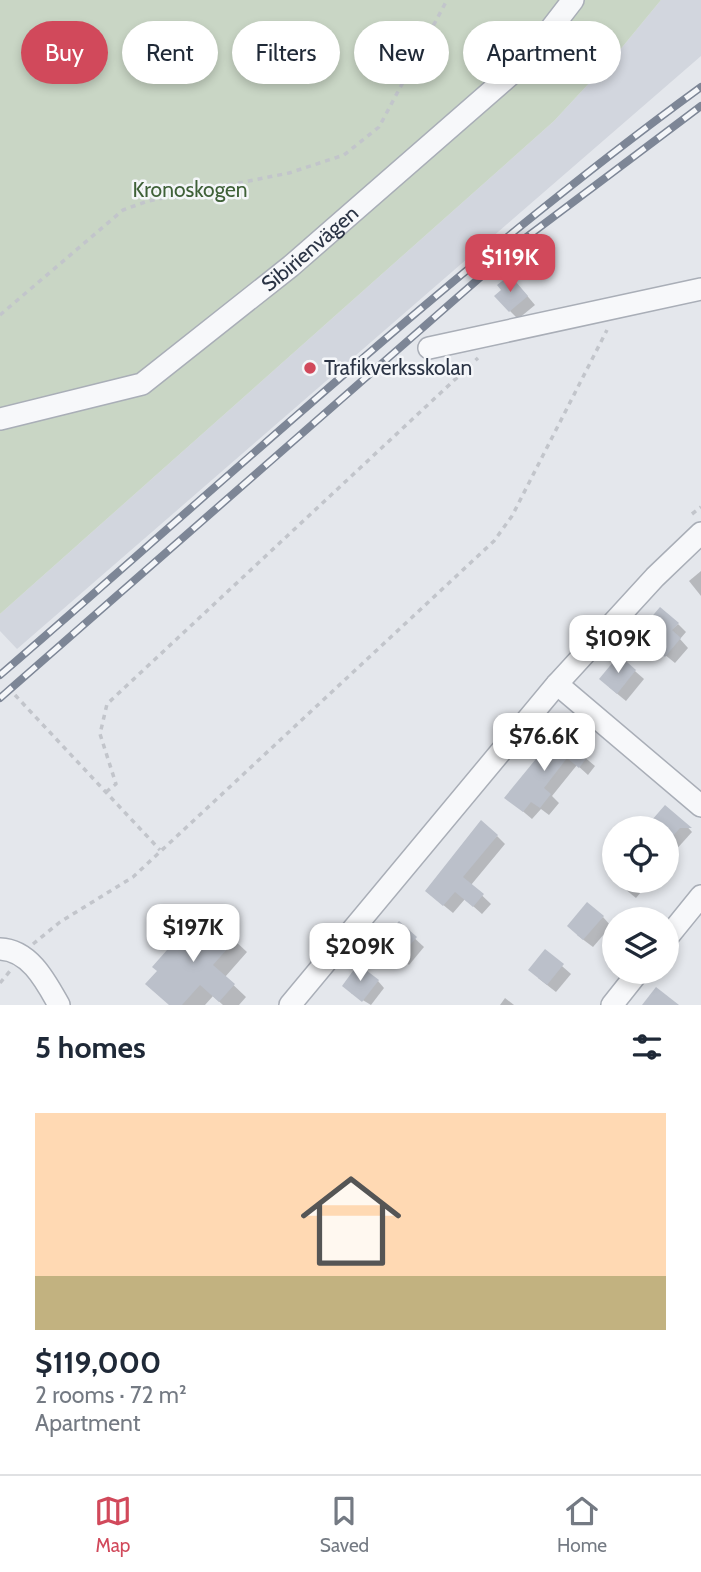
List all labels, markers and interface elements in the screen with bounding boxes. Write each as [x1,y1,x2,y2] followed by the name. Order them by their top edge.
[21,21,108,84] chip: Buy
[122,21,218,84] chip: Rent
[232,21,340,84] chip: Filters
[354,21,449,84] chip: New
[463,21,621,84] chip: Apartment
[132,177,248,202] park label: Kronoskogen
[256,200,363,297] street label: Sibirienvägen
[461,234,559,294] pin: $119K
[481,243,539,271] text: $119K
[324,355,472,380] place label: Trafikverksskolan
[302,360,318,376] marker: Trafikverksskolan
[569,616,667,675] pin: $109K
[585,624,651,652] text: $109K
[487,714,601,773] pin: $76.6K
[509,722,579,750] text: $76.6K
[602,816,679,984] map controls
[602,816,679,893] button: locate
[144,904,242,964] pin: $197K
[602,907,679,984] button: layers
[163,913,223,941] text: $197K
[311,923,409,983] pin: $209K
[325,932,395,960] text: $209K
[628,1028,666,1066] icon: filters
[35,1029,146,1066] text: 5 homes
[288,1158,414,1284] icon: home
[35,1344,161,1381] text: $119,000
[35,1381,187,1409] text: 2 rooms · 72 m²
[35,1409,140,1437] text: Apartment
[94,1492,132,1557] tab: Map
[320,1492,369,1557] tab: Saved
[557,1492,607,1557] tab: Home

